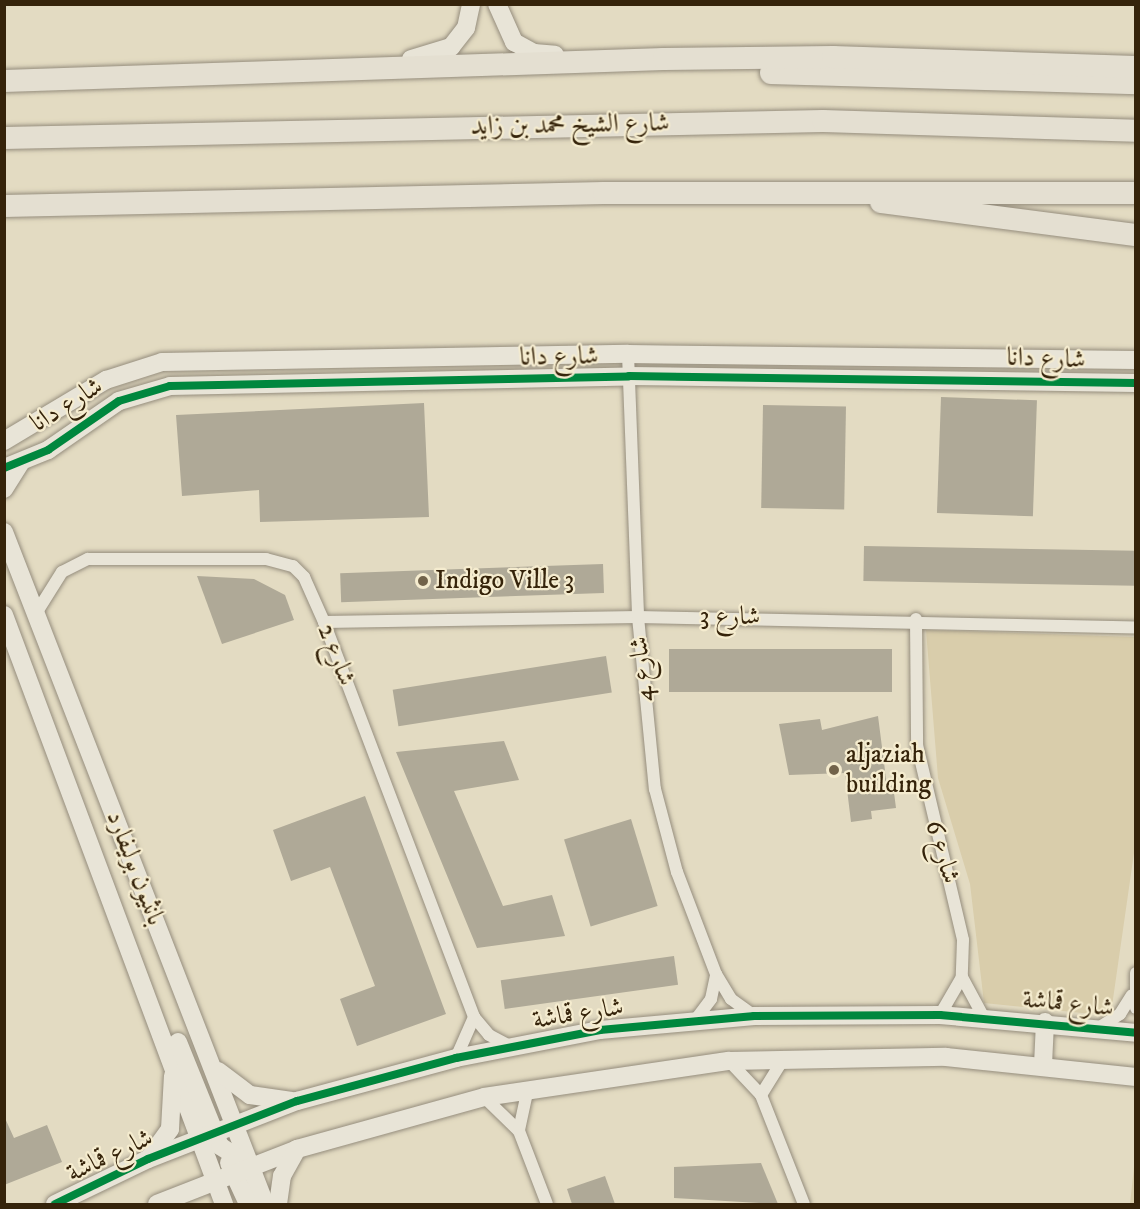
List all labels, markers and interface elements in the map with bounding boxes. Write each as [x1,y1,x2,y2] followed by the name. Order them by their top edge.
[470,108,670,142] street label: شارع الشيخ محمد بن زايد
[519,341,599,373] street label: شارع دانا
[1006,342,1086,376] street label: شارع دانا
[25,371,109,439] street label: شارع دانا
[435,565,574,597] place label: Indigo Ville 3
[416,574,430,588] marker: Indigo Ville 3
[700,601,760,633] street label: شارع 3
[310,620,362,690] street label: شارع 2
[624,635,660,703] street label: شارع 4
[846,739,931,800] place label: aljaziah building
[827,763,841,777] marker: aljaziah building
[99,806,171,930] street label: بانثيون بوليفارد
[918,817,966,887] street label: شارع 6
[1021,984,1115,1024] street label: شارع قماشة
[530,991,626,1037] street label: شارع قماشة
[62,1123,158,1189] street label: شارع قماشة

